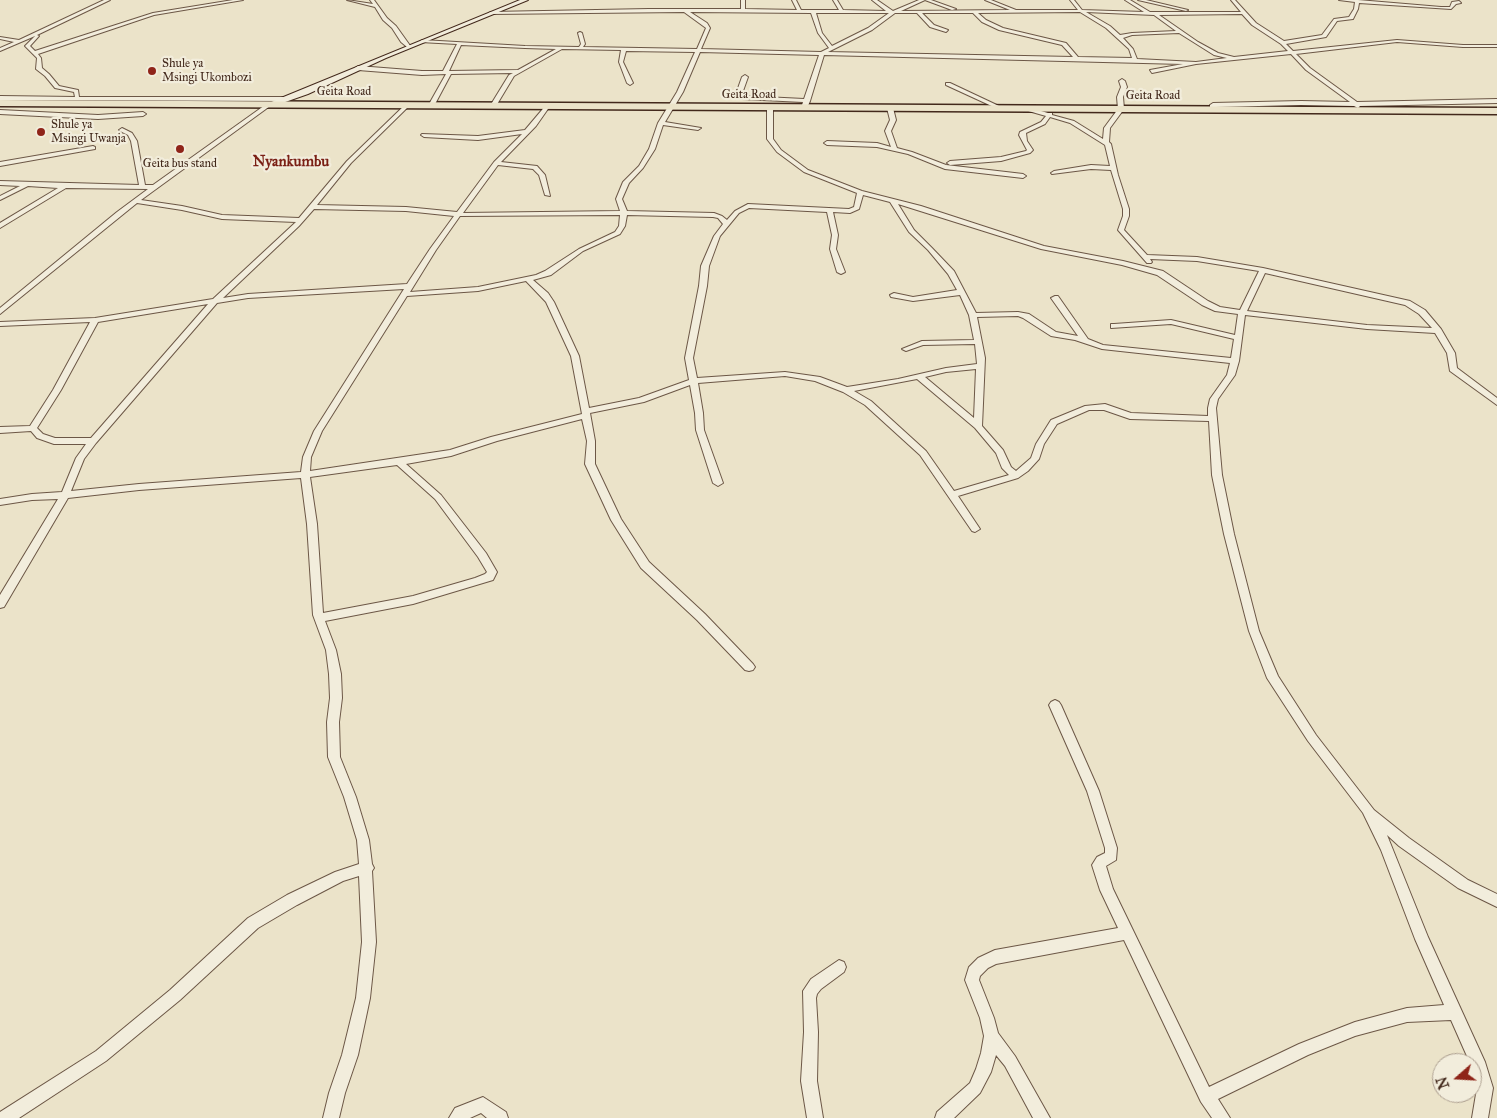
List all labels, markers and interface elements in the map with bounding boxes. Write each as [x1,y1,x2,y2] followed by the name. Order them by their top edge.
[162,57,252,85] place label: Shule ya Msingi Ukombozi
[146,65,158,77] marker: Shule ya Msingi Ukombozi
[317,85,371,99] street label: Geita Road
[722,88,776,102] street label: Geita Road
[1126,89,1180,103] street label: Geita Road
[51,118,126,146] place label: Shule ya Msingi Uwanja
[35,126,47,138] marker: Shule ya Msingi Uwanja
[174,143,186,155] marker: Geita bus stand
[253,153,329,171] district label: Nyankumbu
[143,157,217,171] place label: Geita bus stand
[1432,1053,1482,1103] north arrow
[1433,1074,1453,1091] text: N

